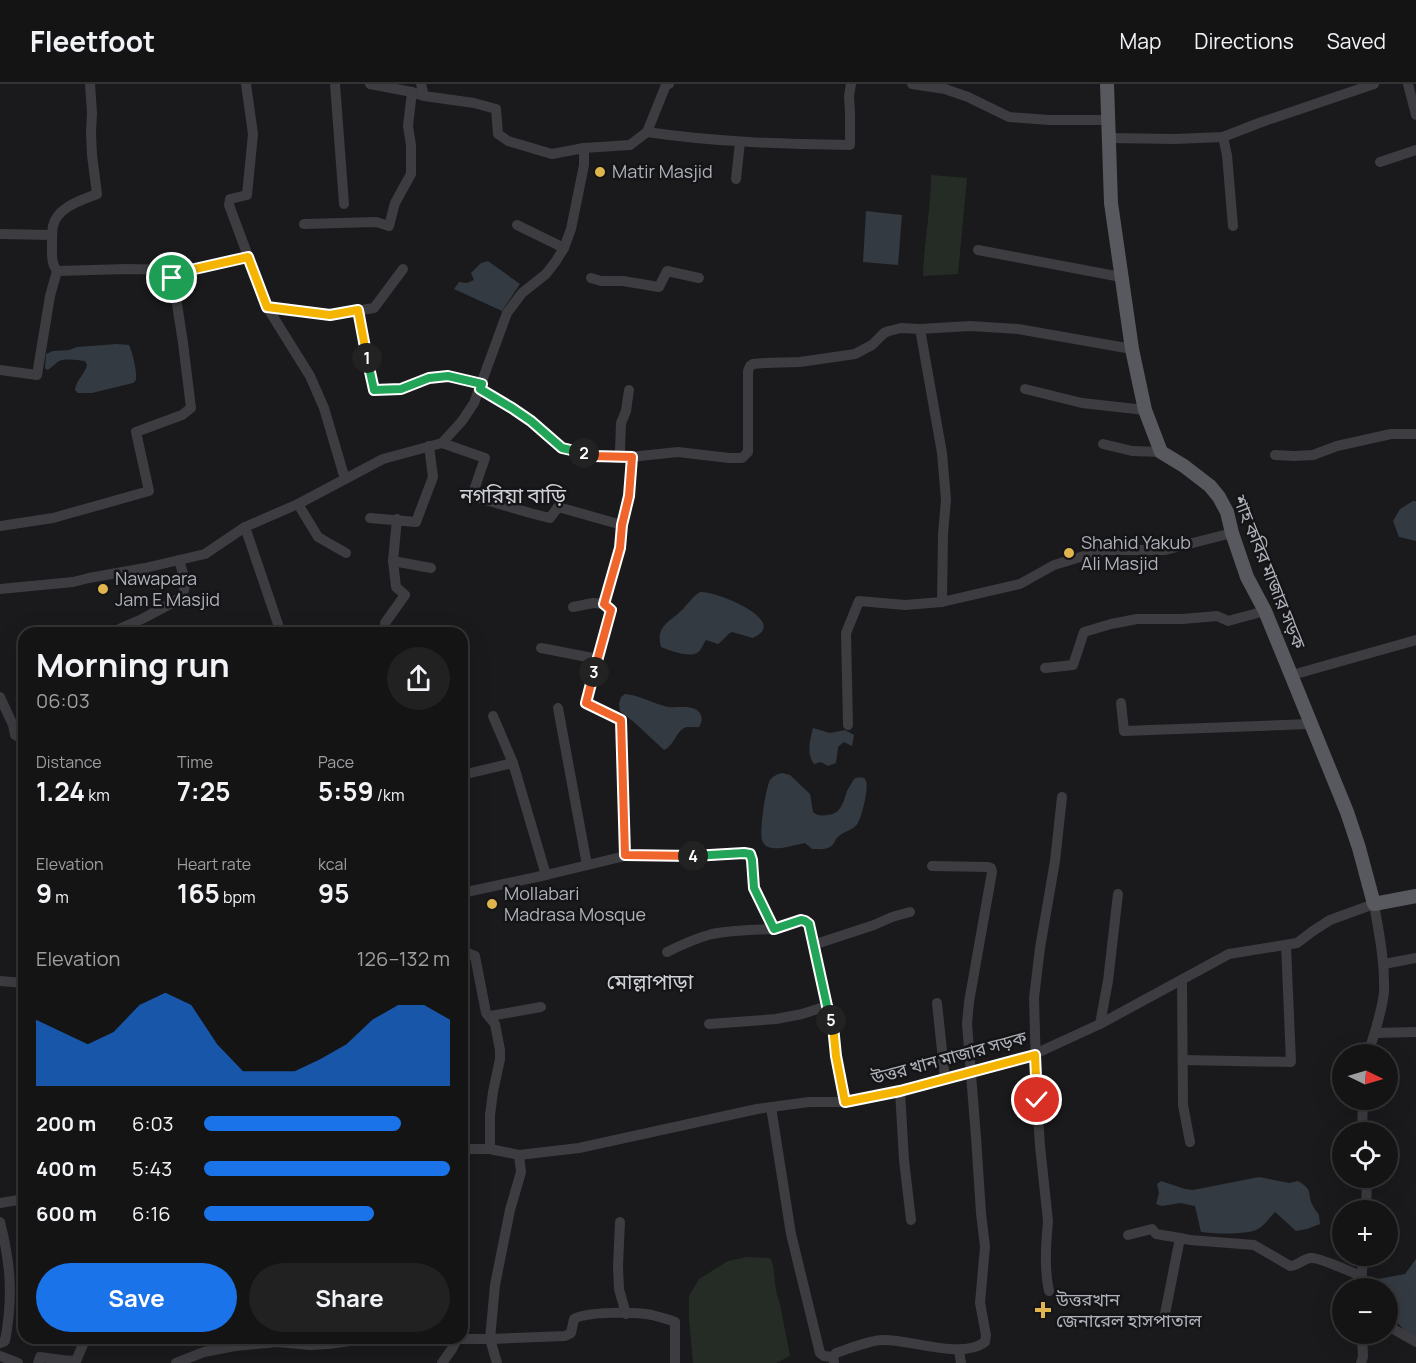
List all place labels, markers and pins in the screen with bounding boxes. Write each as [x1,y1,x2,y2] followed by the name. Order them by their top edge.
[612,159,713,183] place label: Matir Masjid
[593,165,607,179] marker: Matir Masjid
[146,252,197,303] pin
[352,343,382,373] pin: 1
[569,438,599,468] pin: 2
[1081,530,1191,575] place label: Shahid Yakub Ali Masjid
[1062,546,1076,560] marker: Shahid Yakub Ali Masjid
[115,566,220,611] place label: Nawapara Jam E Masjid
[96,582,110,596] marker: Nawapara Jam E Masjid
[579,657,609,687] pin: 3
[678,841,708,871] pin: 4
[504,881,646,926] place label: Mollabari Madrasa Mosque
[485,897,499,911] marker: Mollabari Madrasa Mosque
[816,1005,846,1035] pin: 5
[1011,1074,1062,1125] pin
[1055,1287,1202,1332] place label: উত্তরখান জেনারেল হাসপাতাল
[1034,1301,1052,1319] marker: উত্তরখান জেনারেল হাসপাতাল

